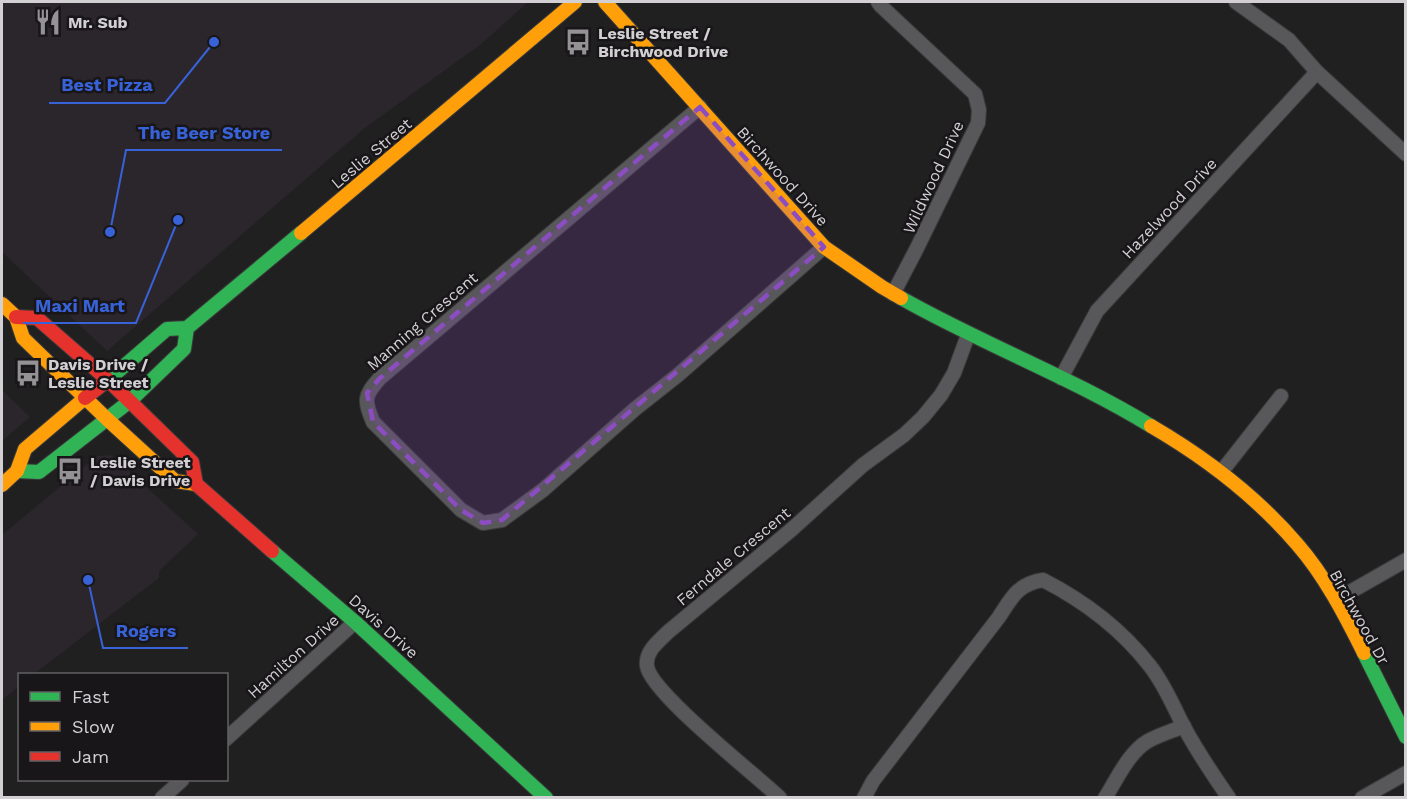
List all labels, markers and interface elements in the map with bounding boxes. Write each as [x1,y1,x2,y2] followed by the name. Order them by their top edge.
[33,7,63,37] restaurant icon: Mr. Sub
[68,13,128,32] place label: Mr. Sub
[598,24,728,61] place label: Leslie Street / Birchwood Drive
[563,27,593,57] bus stop icon: Leslie Street / Birchwood Drive
[49,67,165,103] callout: Best Pizza
[61,74,153,95] text: Best Pizza
[126,114,282,150] callout: The Beer Store
[327,114,416,192] street label: Leslie Street
[899,118,968,237] street label: Wildwood Drive
[138,122,270,143] text: The Beer Store
[733,123,832,230] street label: Birchwood Drive
[1118,154,1221,263] street label: Hazelwood Drive
[363,268,482,375] street label: Manning Crescent
[23,287,136,323] callout: Maxi Mart
[35,295,125,316] text: Maxi Mart
[48,355,149,392] place label: Davis Drive / Leslie Street
[13,358,43,388] bus stop icon: Davis Drive / Leslie Street
[90,453,191,490] place label: Leslie Street / Davis Drive
[55,456,85,486] bus stop icon: Leslie Street / Davis Drive
[673,503,794,610] street label: Ferndale Crescent
[1326,566,1394,668] street label: Birchwood Dr
[345,590,422,662] street label: Davis Drive
[244,610,343,702] street label: Hamilton Drive
[103,612,188,648] callout: Rogers
[116,620,177,641] text: Rogers
[18,673,228,781] legend
[72,686,110,707] text: Fast
[72,716,115,737] text: Slow
[72,746,109,767] text: Jam

